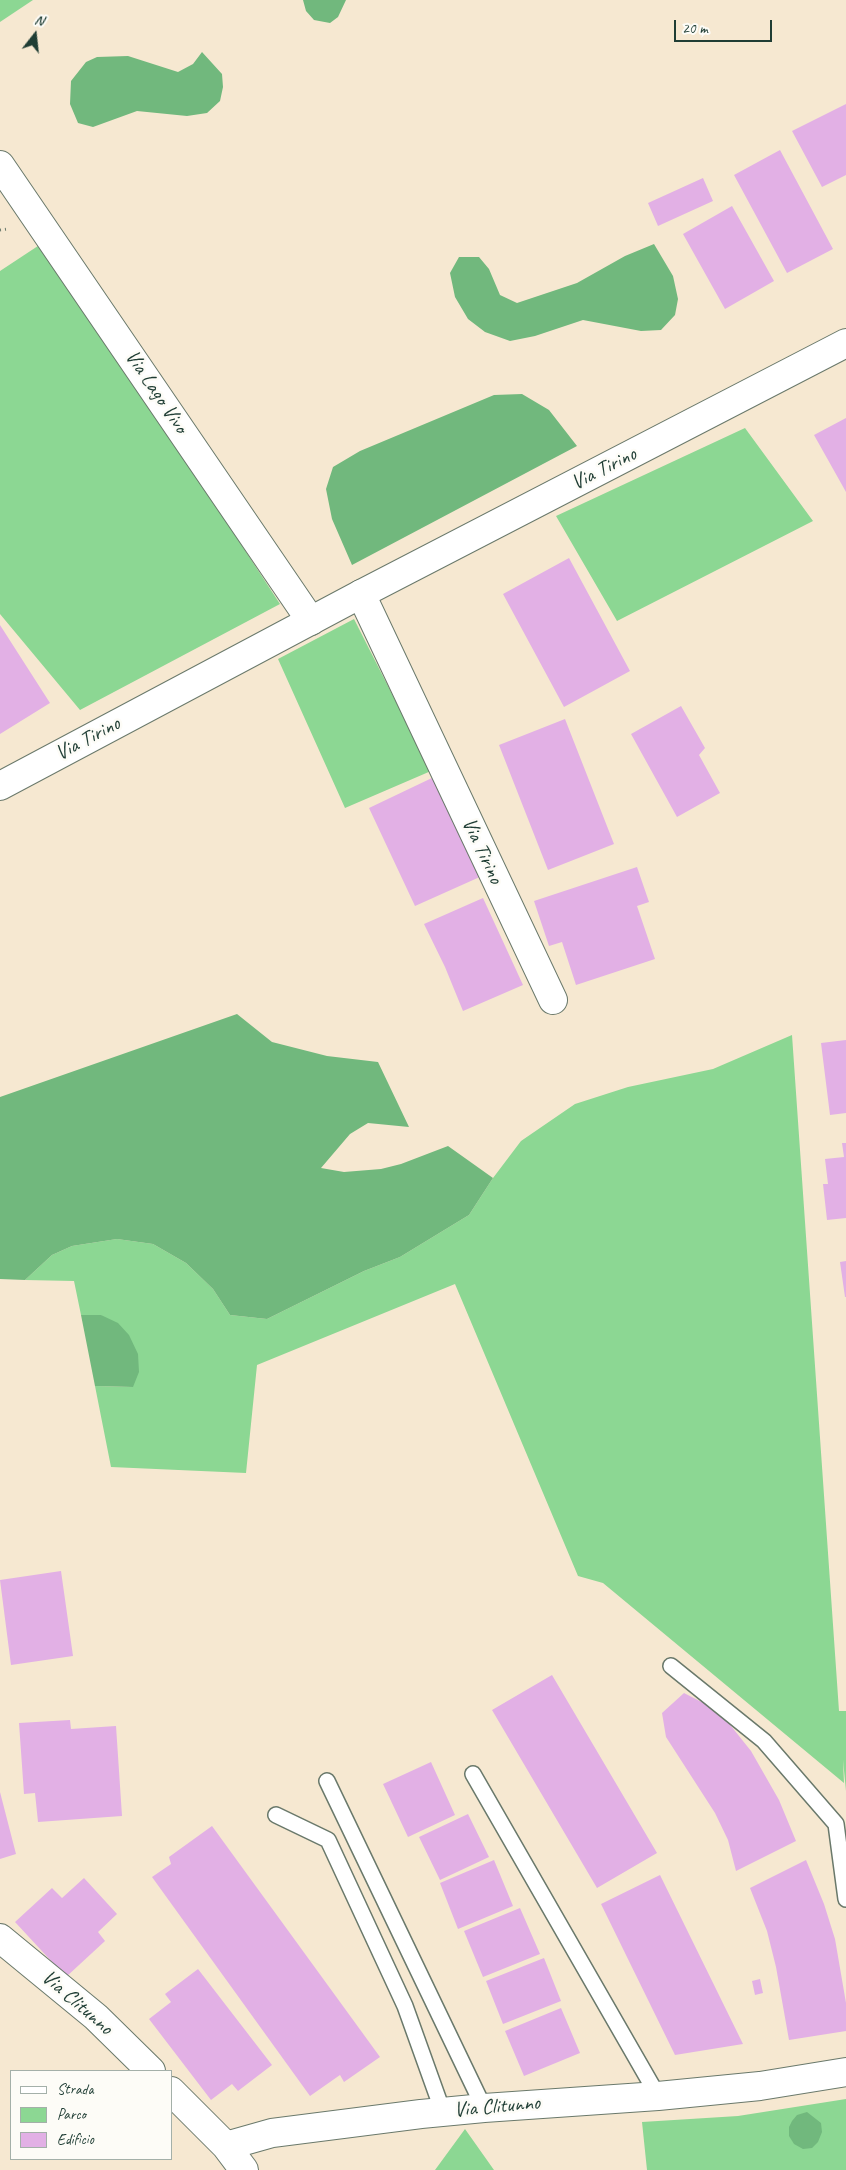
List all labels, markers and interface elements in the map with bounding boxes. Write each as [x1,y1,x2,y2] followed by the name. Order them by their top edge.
[10,10,60,60] north arrow
[676,10,774,42] scale bar
[33,11,46,29] text: N
[682,19,708,38] text: 20 m
[119,346,193,438] street label: Via Lago Vivo
[567,442,641,496] street label: Via Tirino
[51,712,125,766] street label: Via Tirino
[456,814,508,888] street label: Via Tirino
[36,1965,118,2041] street label: Via Clitunno
[10,2070,172,2160] legend
[57,2080,93,2099] text: Strada
[453,2091,541,2123] street label: Via Clitunno
[57,2105,86,2124] text: Parco
[57,2130,94,2149] text: Edificio

